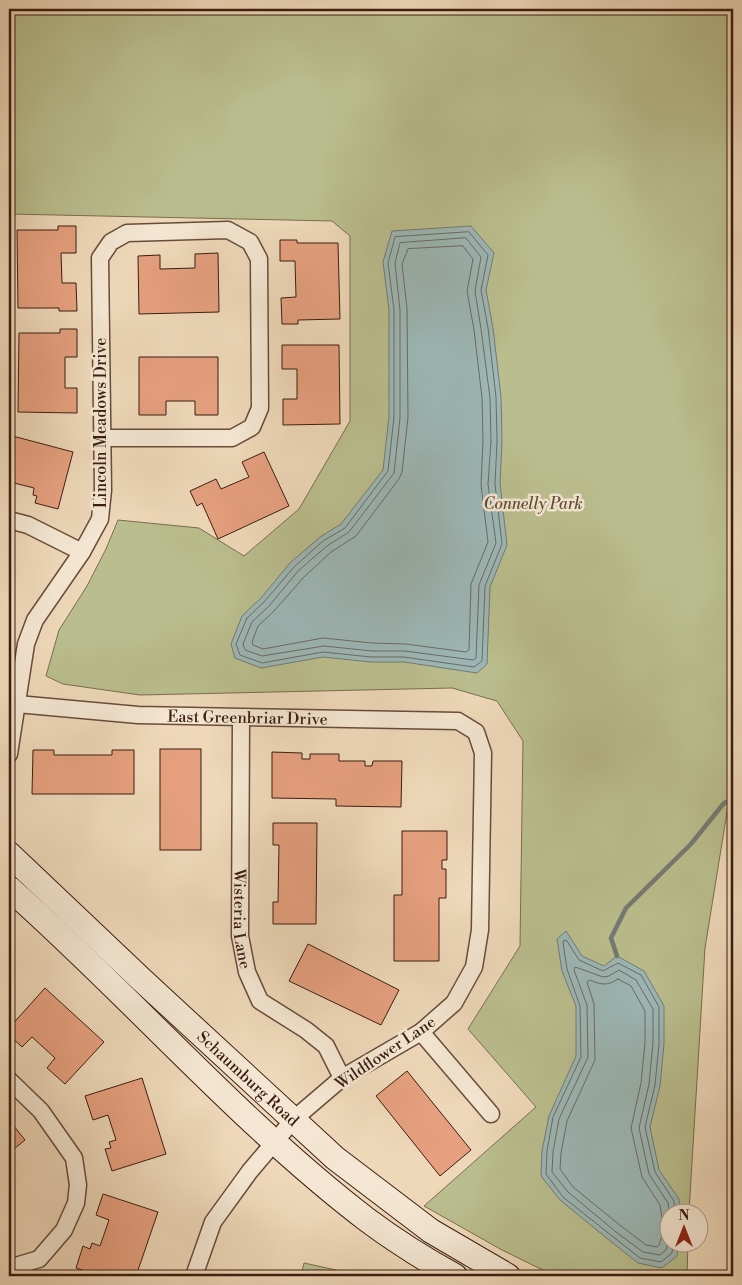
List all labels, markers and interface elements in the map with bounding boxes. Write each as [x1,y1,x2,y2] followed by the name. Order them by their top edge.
[91,338,111,508] street label: Lincoln Meadows Drive
[483,494,583,514] park label: Connelly Park
[167,707,328,730] street label: East Greenbriar Drive
[229,868,255,971] street label: Wisteria Lane
[331,1012,440,1094] street label: Wildflower Lane
[193,1027,303,1131] street label: Schaumburg Road
[660,1202,710,1252] north arrow
[678,1207,690,1225] text: N

